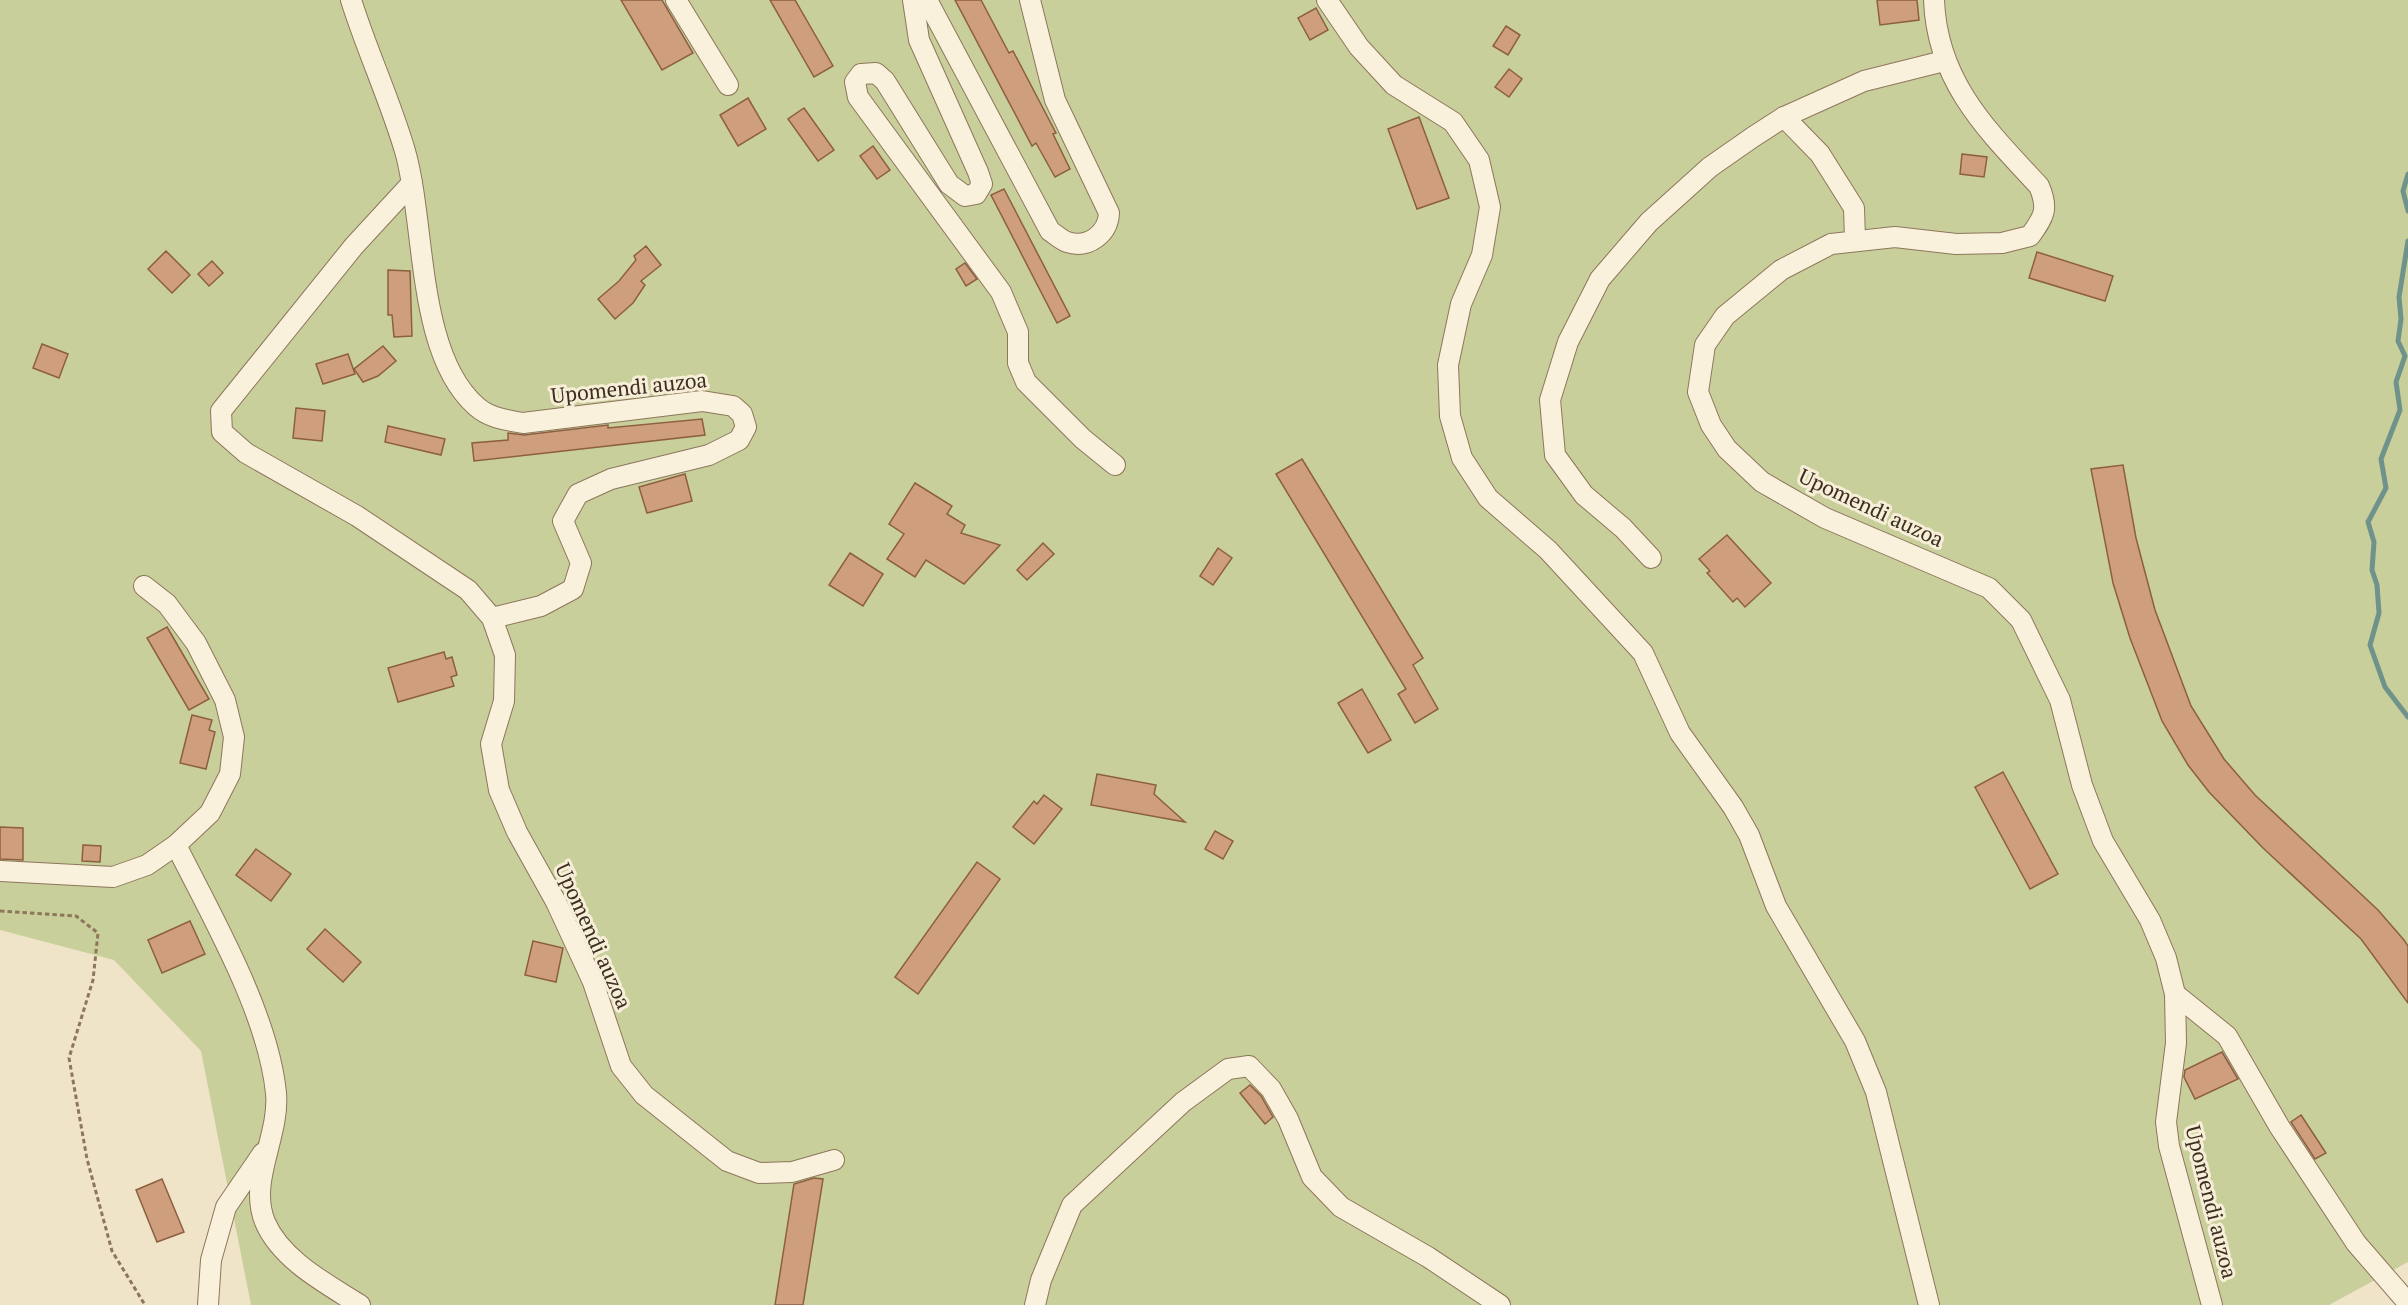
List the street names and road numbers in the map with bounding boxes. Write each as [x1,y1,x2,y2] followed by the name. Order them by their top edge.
[549,365,709,409] street label: Upomendi auzoa
[1794,461,1949,553] street label: Upomendi auzoa
[549,858,639,1013] street label: Upomendi auzoa
[2179,1122,2245,1282] street label: Upomendi auzoa

